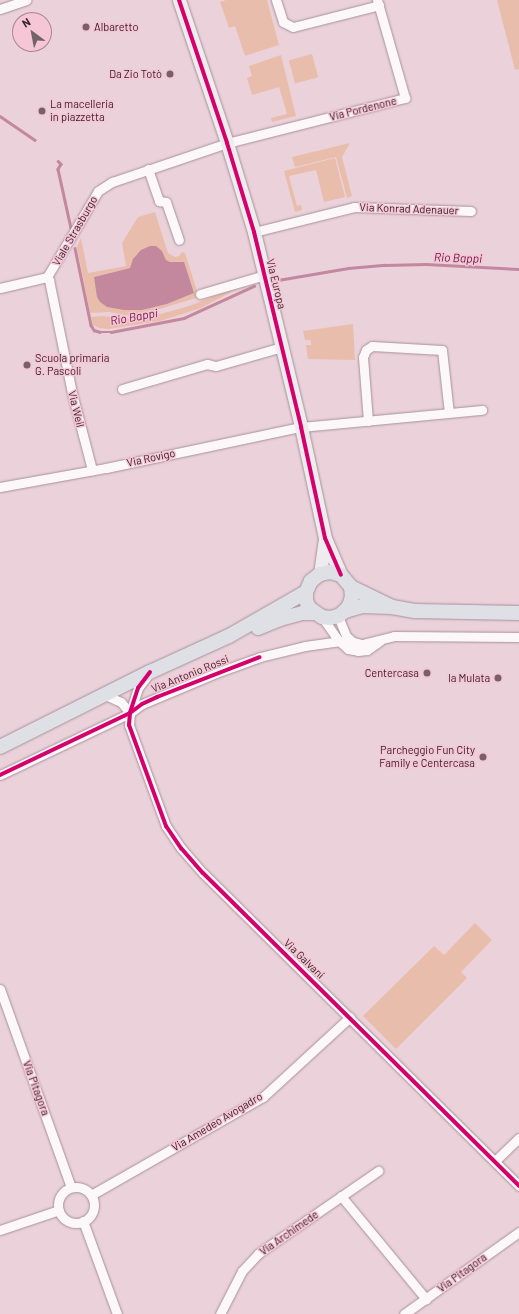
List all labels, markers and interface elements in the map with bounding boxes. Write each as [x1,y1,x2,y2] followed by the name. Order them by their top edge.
[12,12,52,52] north arrow
[19,15,32,30] text: N
[94,20,138,34] place label: Albaretto
[81,22,91,32] marker: Albaretto
[109,67,162,81] place label: Da Zio Totò
[165,69,175,79] marker: Da Zio Totò
[328,94,398,124] street label: Via Pordenone
[50,98,114,124] place label: La macelleria in piazzetta
[37,106,47,116] marker: La macelleria in piazzetta
[50,194,100,268] street label: Viale Strasburgo
[359,201,459,217] street label: Via Konrad Adenauer
[434,250,482,266] water label: Rio Bappi
[263,258,289,310] street label: Via Europa
[109,306,159,328] water label: Rio Bappi
[35,352,109,378] place label: Scuola primaria G. Pascoli
[22,360,32,370] marker: Scuola primaria G. Pascoli
[65,389,87,429] street label: Via Weil
[125,446,177,470] street label: Via Rovigo
[149,652,231,696] street label: Via Antonio Rossi
[365,666,419,680] place label: Centercasa
[422,668,432,678] marker: Centercasa
[448,671,490,685] place label: la Mulata
[493,673,503,683] marker: la Mulata
[379,744,475,770] place label: Parcheggio Fun City Family e Centercasa
[478,752,488,762] marker: Parcheggio Fun City Family e Centercasa
[281,936,327,982] street label: Via Galvani
[20,1059,52,1117] street label: Via Pitagora
[169,1090,265,1154] street label: Via Amedeo Avogadro
[257,1208,321,1258] street label: Via Archimede
[435,1251,489,1295] street label: Via Pitagora

